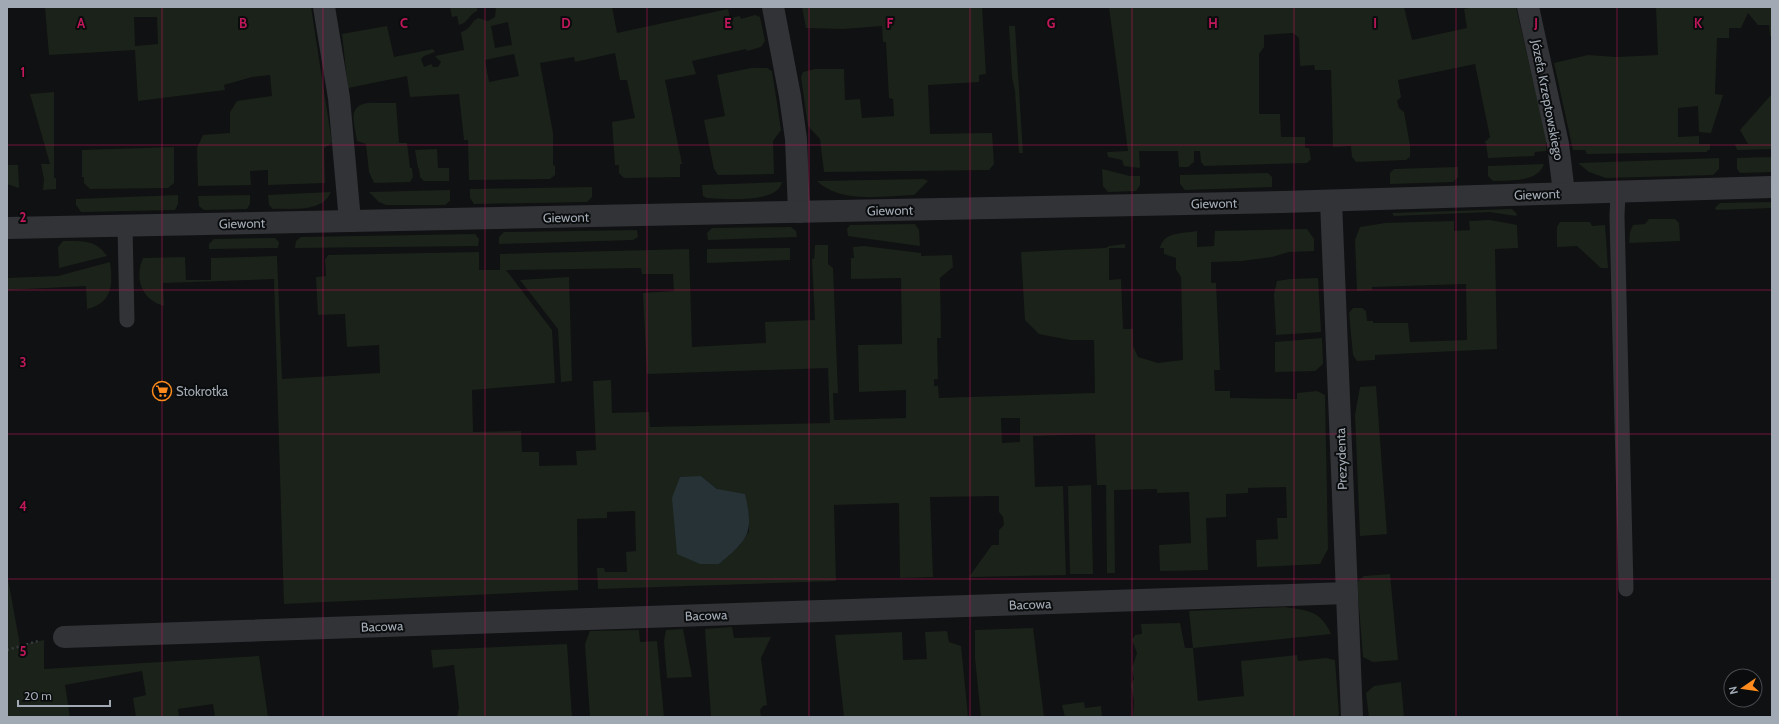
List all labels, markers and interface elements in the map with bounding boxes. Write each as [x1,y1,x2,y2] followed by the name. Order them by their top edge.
[77,15,86,31] text: A
[239,15,247,31] text: B
[400,15,408,31] text: C
[561,15,571,31] text: D
[724,15,732,31] text: E
[887,15,894,31] text: F
[1047,15,1056,31] text: G
[1208,15,1218,31] text: H
[1373,15,1377,31] text: I
[1533,15,1538,31] text: J
[1694,15,1703,31] text: K
[1528,37,1568,162] street label: Józefa Krzeptowskiego
[21,64,25,80] text: 1
[1514,185,1561,203] street label: Giewont
[1191,195,1238,211] street label: Giewont
[867,202,914,218] street label: Giewont
[20,209,27,225] text: 2
[543,209,590,225] street label: Giewont
[219,215,266,231] street label: Giewont
[19,354,27,370] text: 3
[151,380,173,402] supermarket icon: Stokrotka
[176,383,229,399] place label: Stokrotka
[1332,427,1350,490] street label: Prezydenta
[19,498,27,514] text: 4
[1008,595,1052,613] street label: Bacowa
[684,606,728,624] street label: Bacowa
[360,617,404,635] street label: Bacowa
[20,643,27,659] text: 5
[1723,668,1763,708] north arrow
[18,682,110,708] scale bar
[1726,685,1741,696] text: N
[24,688,52,703] text: 20 m

